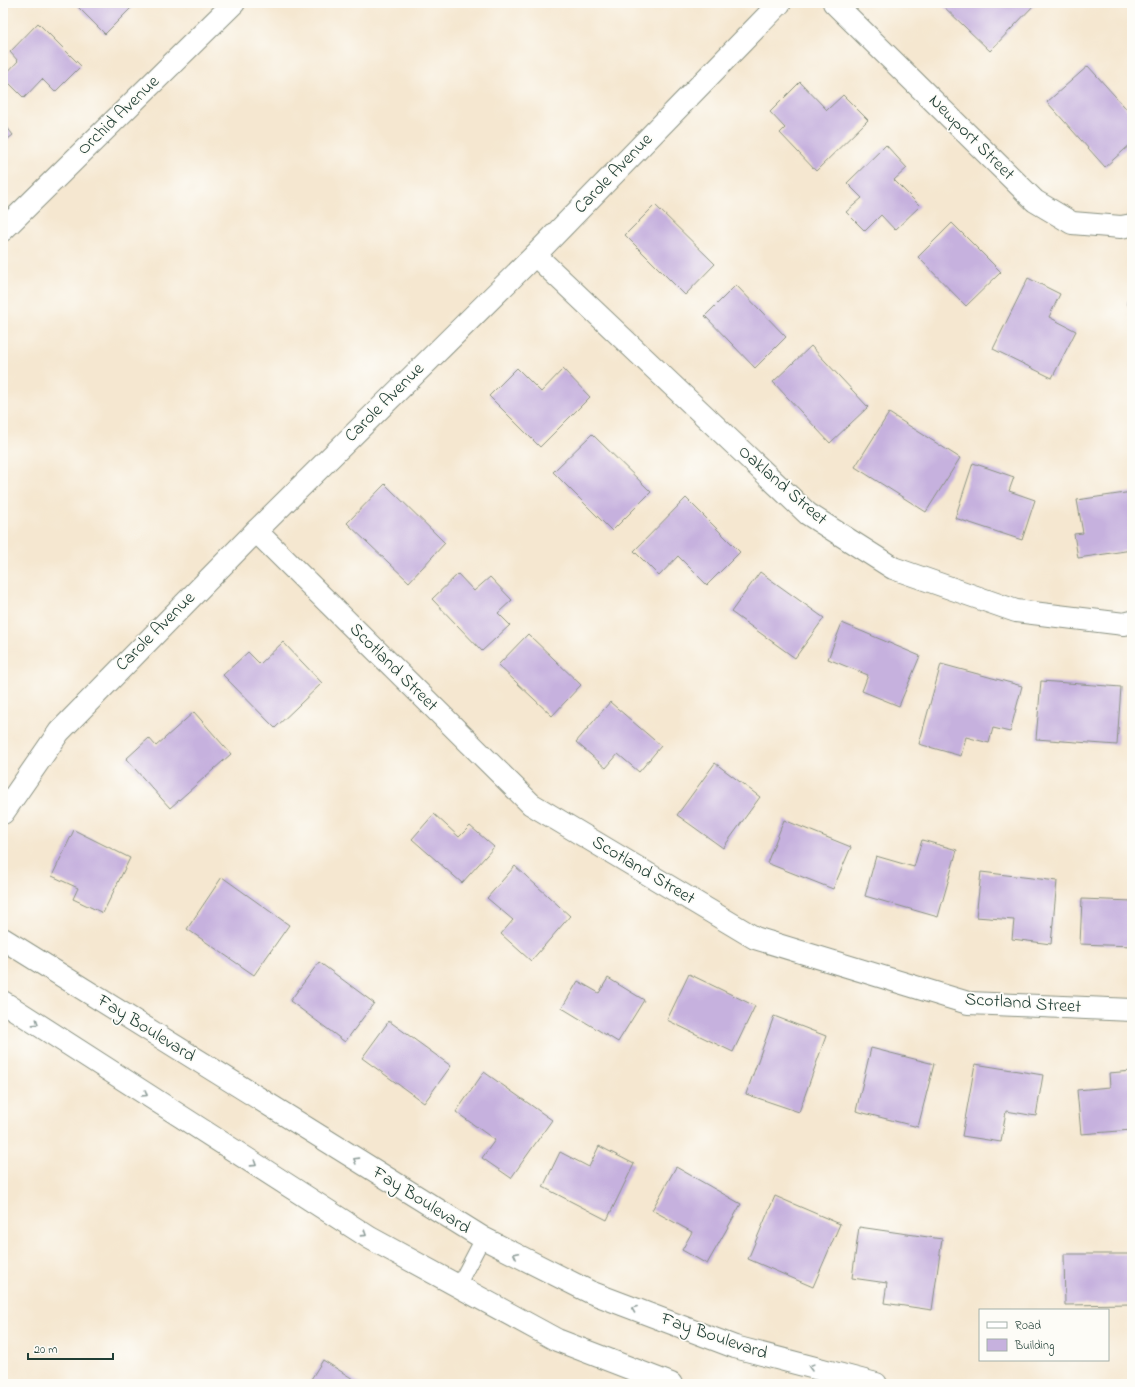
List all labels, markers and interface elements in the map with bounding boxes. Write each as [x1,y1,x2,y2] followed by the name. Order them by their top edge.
[72,69,167,162] street label: Orchid Avenue
[922,89,1020,187] street label: Newport Street
[569,127,660,220] street label: Carole Avenue
[339,357,431,449] street label: Carole Avenue
[732,440,832,532] street label: Oakland Street
[110,586,202,678] street label: Carole Avenue
[343,618,443,718] street label: Scotland Street
[586,830,700,912] street label: Scotland Street
[964,987,1082,1021] street label: Scotland Street
[91,988,200,1069] street label: Fay Boulevard
[32,1019,39,1026] one-way arrow
[141,1089,148,1097] one-way arrow
[354,1158,361,1165] one-way arrow
[250,1159,257,1166] one-way arrow
[366,1160,475,1241] street label: Fay Boulevard
[360,1230,367,1237] one-way arrow
[513,1252,521,1260] one-way arrow
[631,1306,638,1314] one-way arrow
[656,1306,771,1367] street label: Fay Boulevard
[979,1309,1109,1361] legend
[1015,1317,1041,1335] text: Road
[28,1335,113,1361] scale bar
[1014,1337,1054,1356] text: Building
[34,1341,57,1359] text: 20 m
[808,1363,815,1372] one-way arrow

